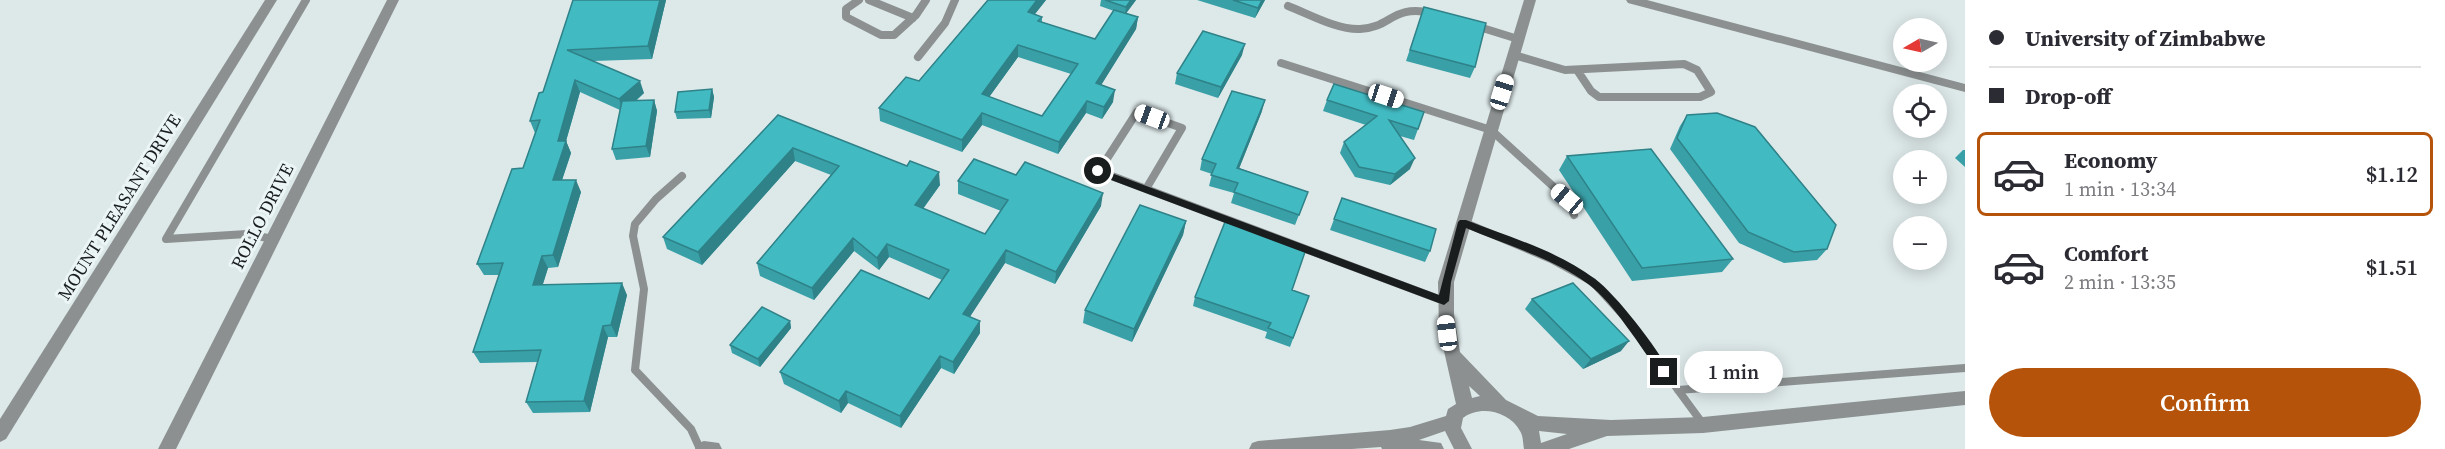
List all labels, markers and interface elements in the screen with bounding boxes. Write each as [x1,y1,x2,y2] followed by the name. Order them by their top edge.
[1893,18,1947,72] north arrow
[1893,18,1947,270] map controls
[2025,23,2265,53] text: University of Zimbabwe
[1488,72,1516,112] car
[2025,81,2111,111] text: Drop-off
[1366,82,1406,110] car
[1893,84,1947,138] button: locate
[1132,102,1172,132] car
[51,109,187,305] street label: MOUNT PLEASANT DRIVE
[2064,145,2158,175] text: Economy
[1992,147,2046,201] icon: car
[1893,150,1947,204] button: +
[1084,157,1111,184] route start
[225,159,299,273] street label: ROLLO DRIVE
[2366,159,2418,189] text: $1.12
[2064,175,2176,203] text: 1 min · 13:34
[1547,181,1587,217] car
[1893,216,1947,270] button: −
[2064,238,2148,268] text: Comfort
[1992,240,2046,294] icon: car
[2366,252,2418,282] text: $1.51
[2064,268,2176,296] text: 2 min · 13:35
[1436,314,1458,352] car
[1685,351,1784,393] callout: 1 min
[1650,358,1677,385] route end
[1708,358,1759,386] text: 1 min
[1989,368,2421,437] button: Confirm

